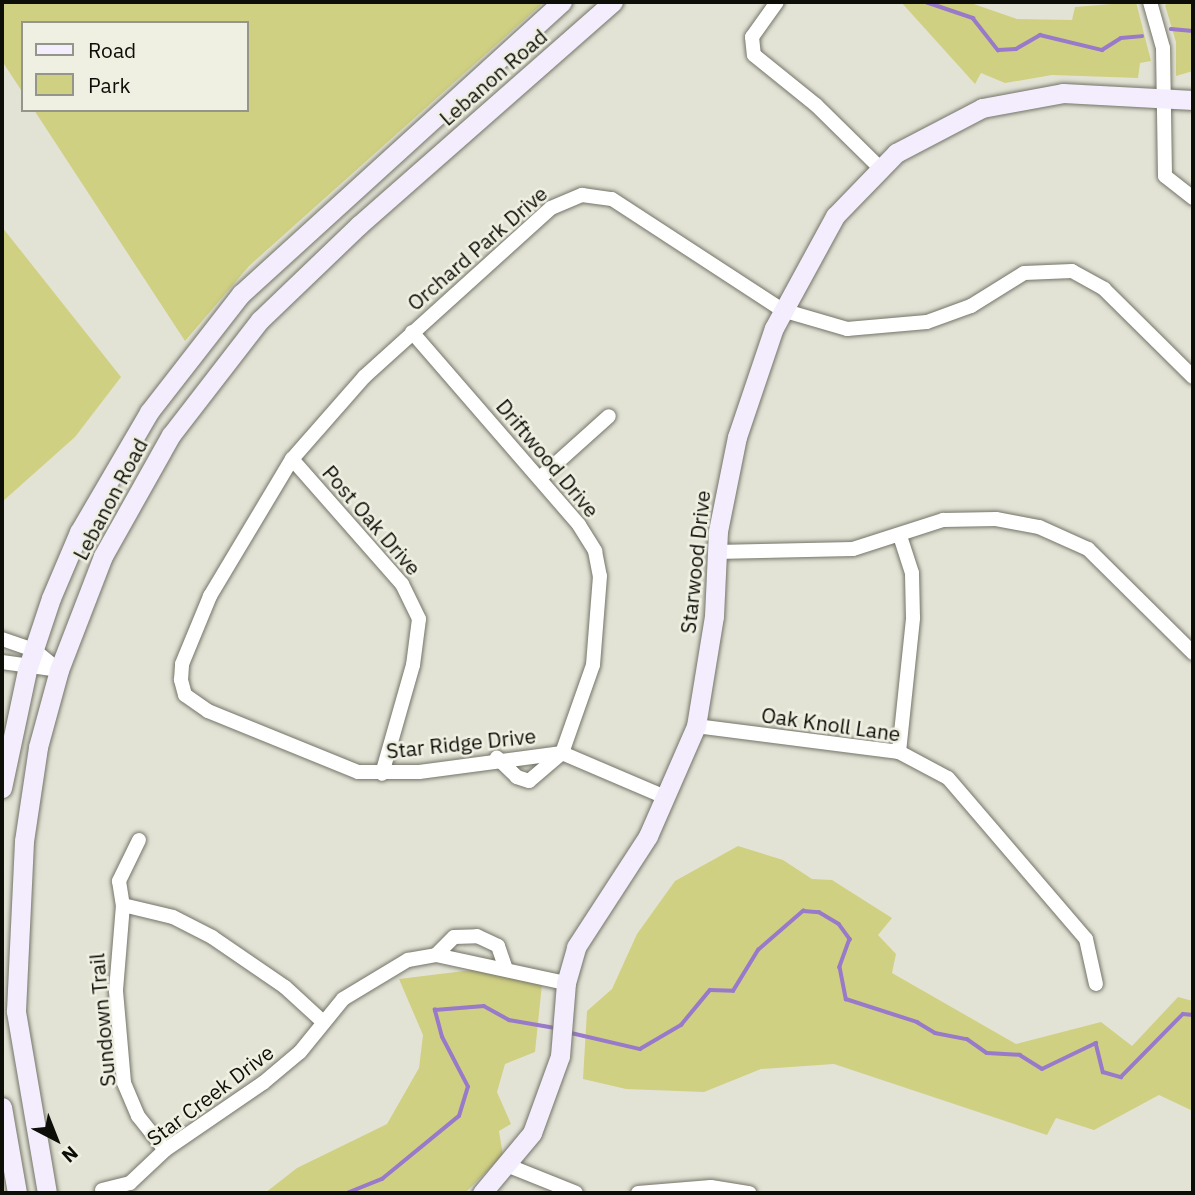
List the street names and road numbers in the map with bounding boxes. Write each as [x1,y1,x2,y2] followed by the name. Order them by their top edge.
[434,24,552,130] street label: Lebanon Road
[402,180,552,316] street label: Orchard Park Drive
[491,394,605,522] street label: Driftwood Drive
[67,434,153,564] street label: Lebanon Road
[317,460,427,580] street label: Post Oak Drive
[675,489,715,635] street label: Starwood Drive
[760,702,902,746] street label: Oak Knoll Lane
[385,723,537,763] street label: Star Ridge Drive
[84,952,120,1088] street label: Sundown Trail
[142,1039,278,1151] street label: Star Creek Drive

